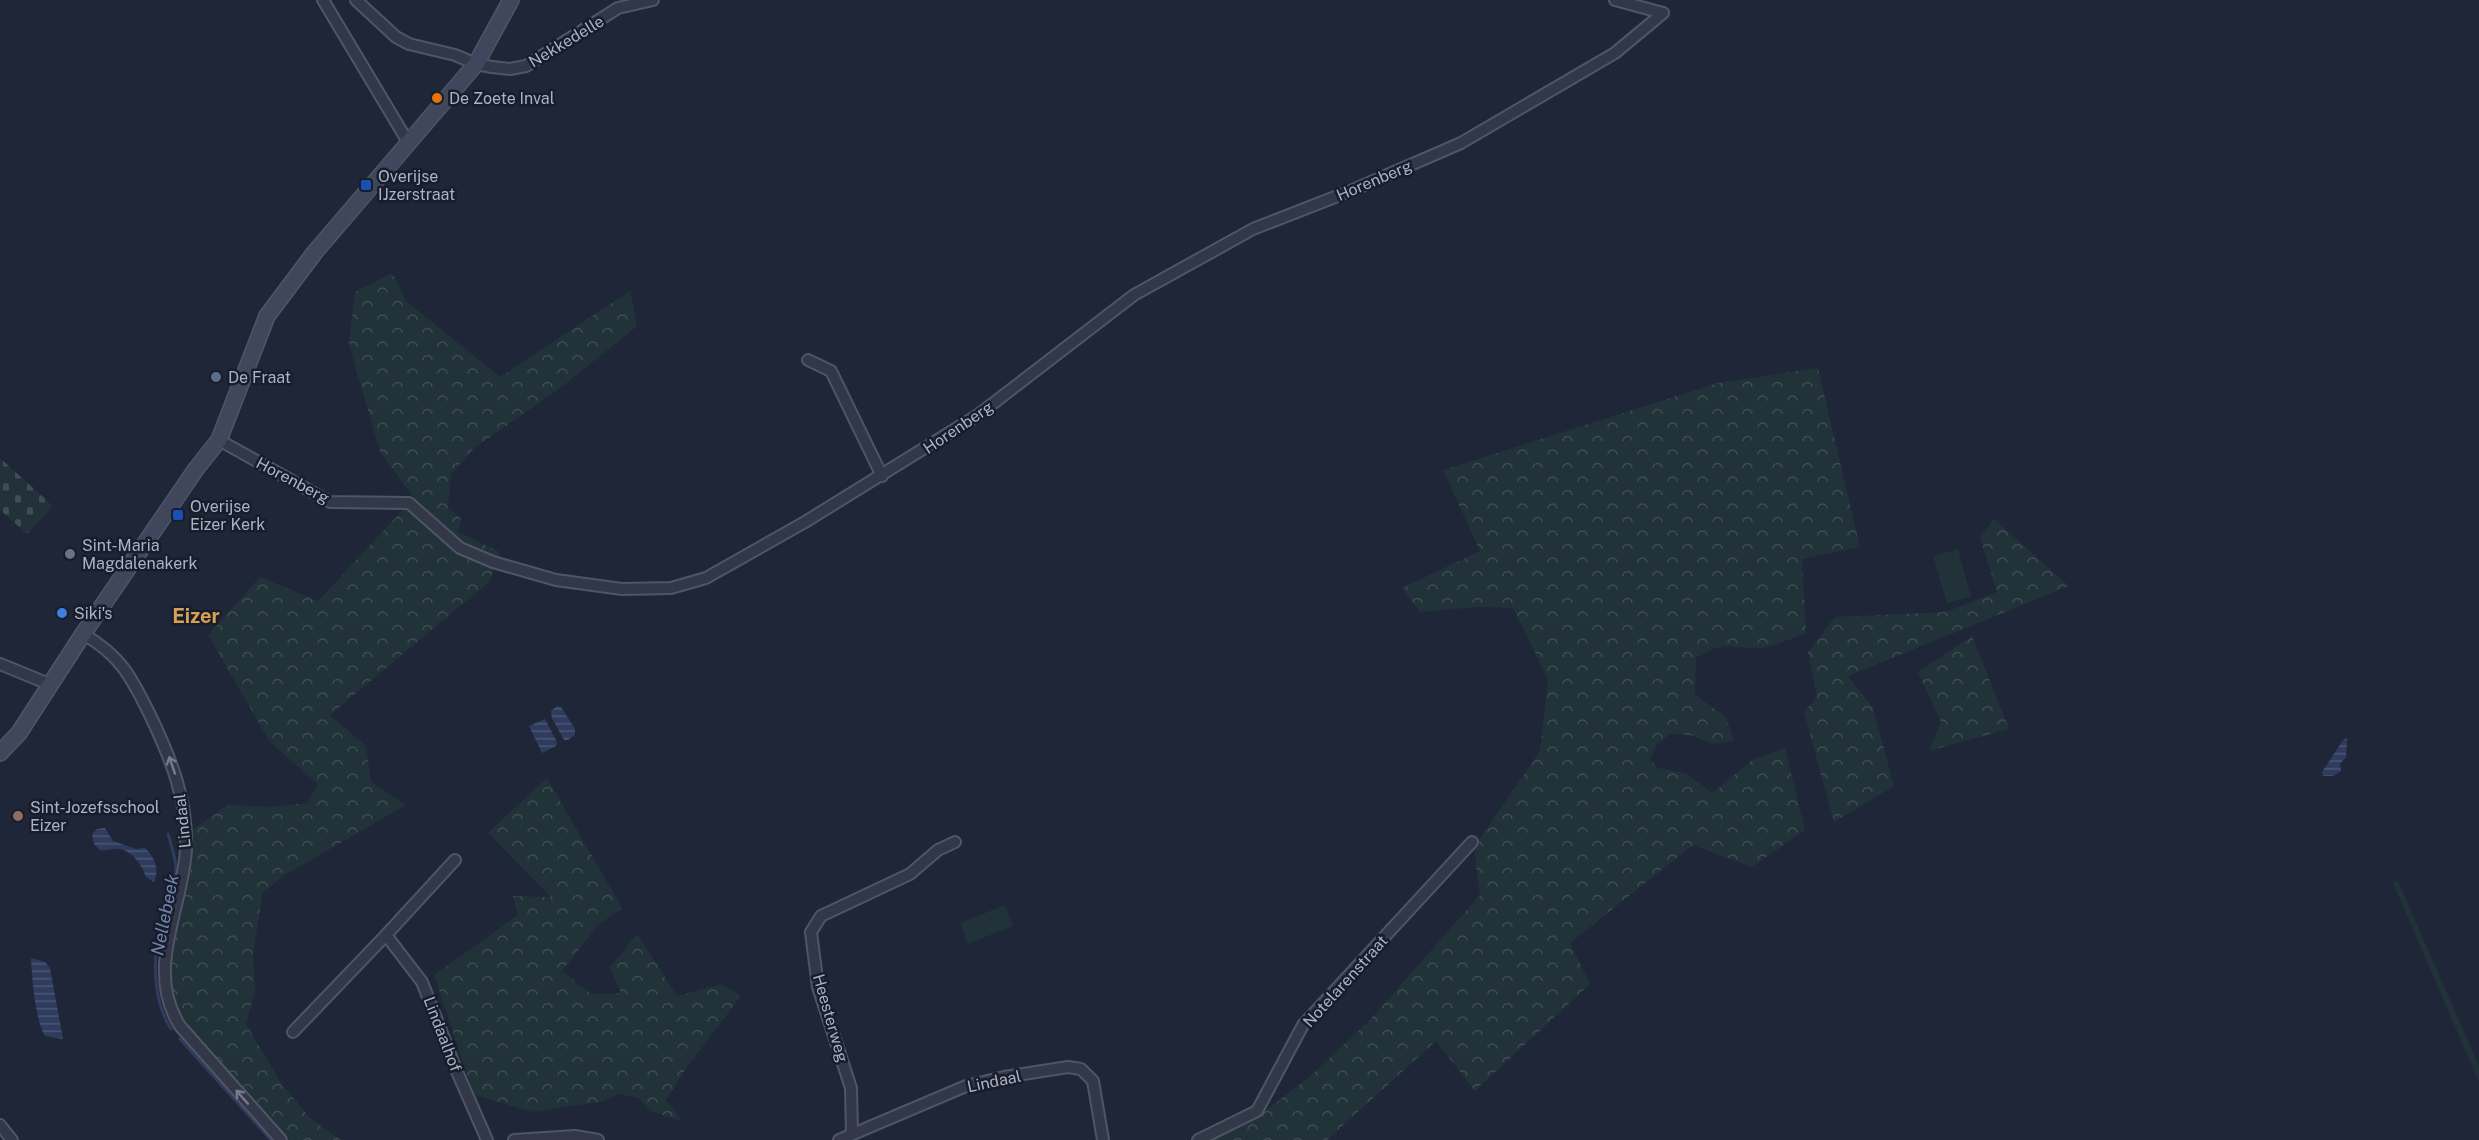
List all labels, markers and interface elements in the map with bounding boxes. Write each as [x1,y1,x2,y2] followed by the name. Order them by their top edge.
[525,12,607,71] street label: Nekkedelle
[449,89,555,108] place label: De Zoete Inval
[430,91,444,105] marker: De Zoete Inval
[1334,156,1415,205] street label: Horenberg
[378,167,455,204] place label: Overijse IJzerstraat
[359,178,373,192] marker: Overijse IJzerstraat
[228,368,291,387] place label: De Fraat
[209,370,223,384] marker: De Fraat
[920,397,997,458] street label: Horenberg
[253,453,333,508] street label: Horenberg
[190,497,265,534] place label: Overijse Eizer Kerk
[171,508,185,522] marker: Overijse Eizer Kerk
[82,536,198,573] place label: Sint-Maria Magdalenakerk
[63,547,77,561] marker: Sint-Maria Magdalenakerk
[74,604,112,623] place label: Siki's
[172,604,220,628] district label: Eizer
[55,606,69,620] marker: Siki's
[165,756,176,775] one-way arrow
[170,793,195,849] street label: Lindaal
[30,798,160,835] place label: Sint-Jozefsschool Eizer
[11,809,25,823] marker: Sint-Jozefsschool Eizer
[146,872,183,957] water label: Nellebeek
[1299,931,1392,1031] street label: Notelarenstraat
[809,972,852,1065] street label: Heesterweg
[420,994,466,1074] street label: Lindaalhof
[965,1066,1023,1096] street label: Lindaal
[235,1090,249,1105] one-way arrow

